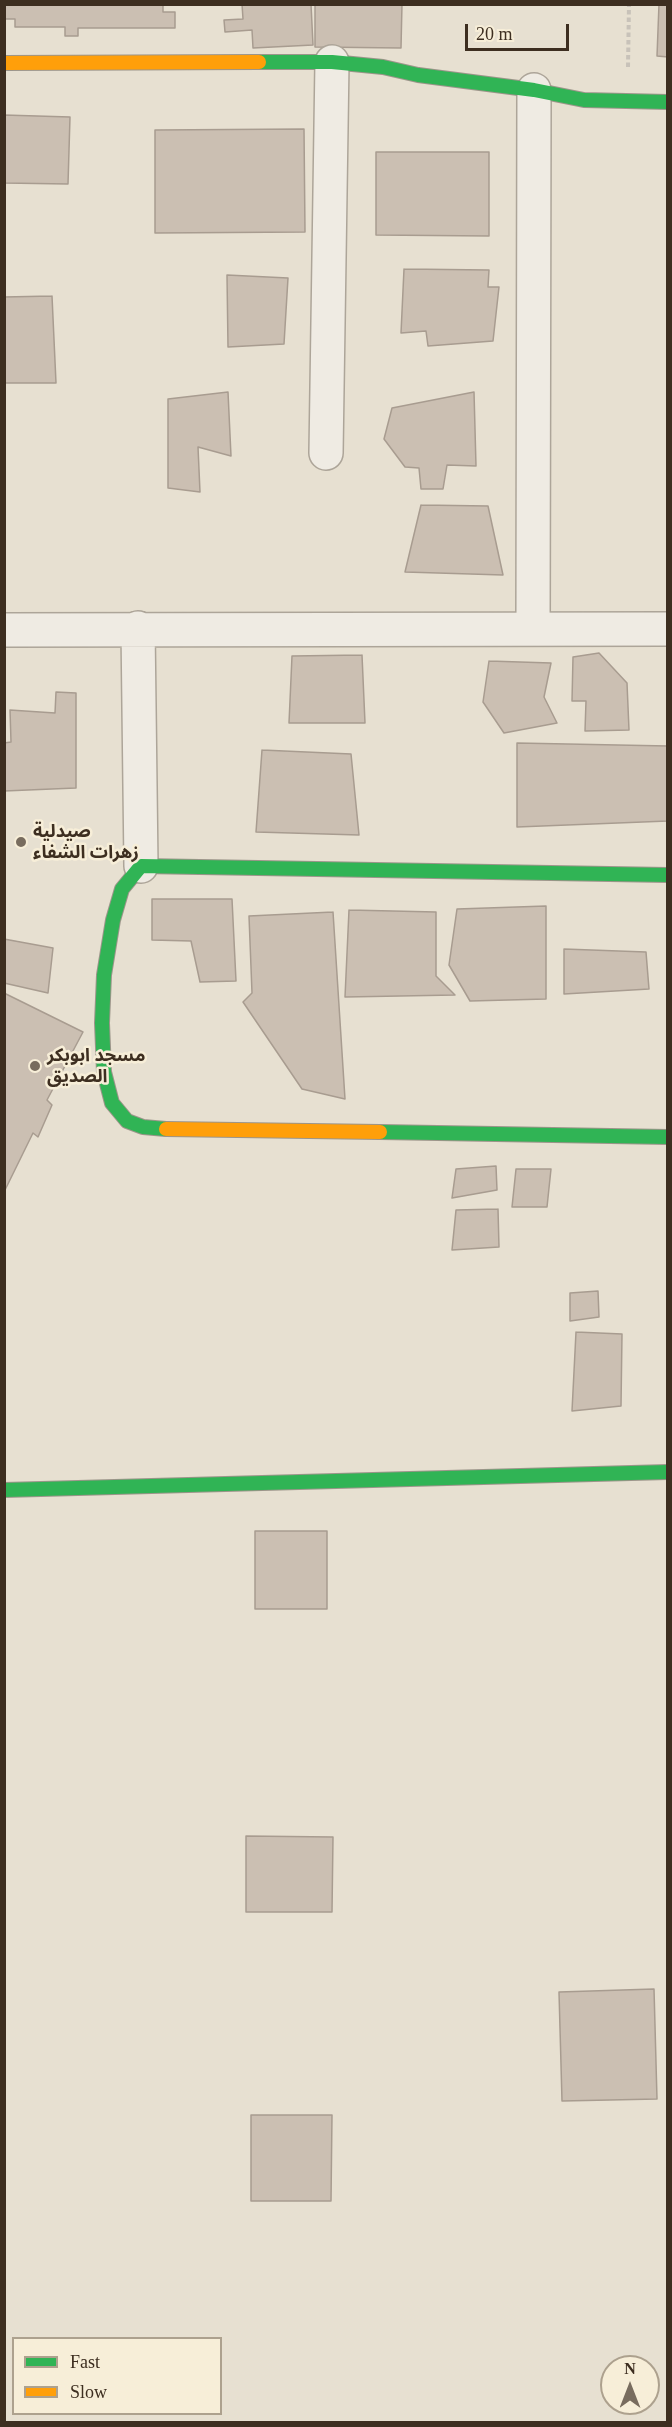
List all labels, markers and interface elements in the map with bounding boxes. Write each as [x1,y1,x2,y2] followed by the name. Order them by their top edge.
[468,12,572,50] scale bar
[476,24,513,44] text: 20 m
[33,821,139,864] place label: صيدلية زهرات الشفاء
[14,835,28,849] marker: صيدلية زهرات الشفاء
[47,1045,145,1088] place label: مسجد ابوبكر الصديق
[28,1059,42,1073] marker: مسجد ابوبكر الصديق
[12,2337,222,2415] legend
[70,2352,100,2372] text: Fast
[600,2355,660,2415] north arrow
[624,2360,636,2377] text: N
[70,2382,107,2402] text: Slow

